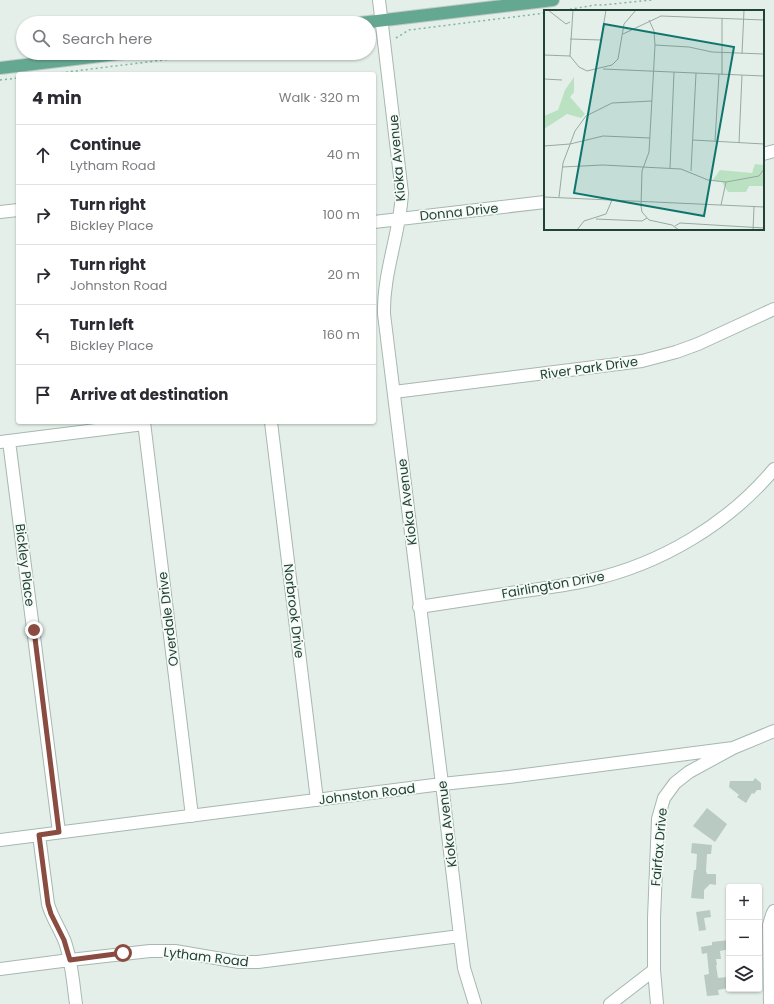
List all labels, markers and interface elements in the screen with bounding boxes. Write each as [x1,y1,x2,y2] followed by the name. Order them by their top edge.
[544,10,764,230] inset map
[16,16,376,60] search box
[30,27,52,49] icon: search
[62,28,152,49] text: Search here
[32,86,82,110] text: 4 min
[279,88,360,107] text: Walk · 320 m
[384,114,410,202] street label: Kioka Avenue
[70,134,141,155] text: Continue
[32,144,54,166] icon: ahead
[327,145,360,164] text: 40 m
[70,156,155,175] text: Lytham Road
[70,194,146,215] text: Turn right
[419,198,499,226] street label: Donna Drive
[32,204,54,226] icon: right
[323,205,360,224] text: 100 m
[70,216,153,235] text: Bickley Place
[70,254,146,275] text: Turn right
[32,264,54,286] icon: right
[327,265,360,284] text: 20 m
[70,276,167,295] text: Johnston Road
[70,314,134,335] text: Turn left
[32,324,54,346] icon: left
[323,325,360,344] text: 160 m
[70,336,153,355] text: Bickley Place
[539,352,639,384] street label: River Park Drive
[32,384,54,406] icon: arrive
[70,384,228,405] text: Arrive at destination
[392,458,422,546] street label: Kioka Avenue
[10,523,40,607] street label: Bickley Place
[279,563,309,659] street label: Norbrook Drive
[500,567,606,603] street label: Fairlington Drive
[153,571,183,667] street label: Overdale Drive
[25,621,43,639] route end
[318,779,416,809] street label: Johnston Road
[432,780,462,868] street label: Kioka Avenue
[646,807,672,887] street label: Fairfax Drive
[726,884,762,992] map controls
[726,884,762,920] button: +
[726,920,762,956] button: −
[162,942,250,972] street label: Lytham Road
[114,944,132,962] route start
[726,956,762,992] button: layers

